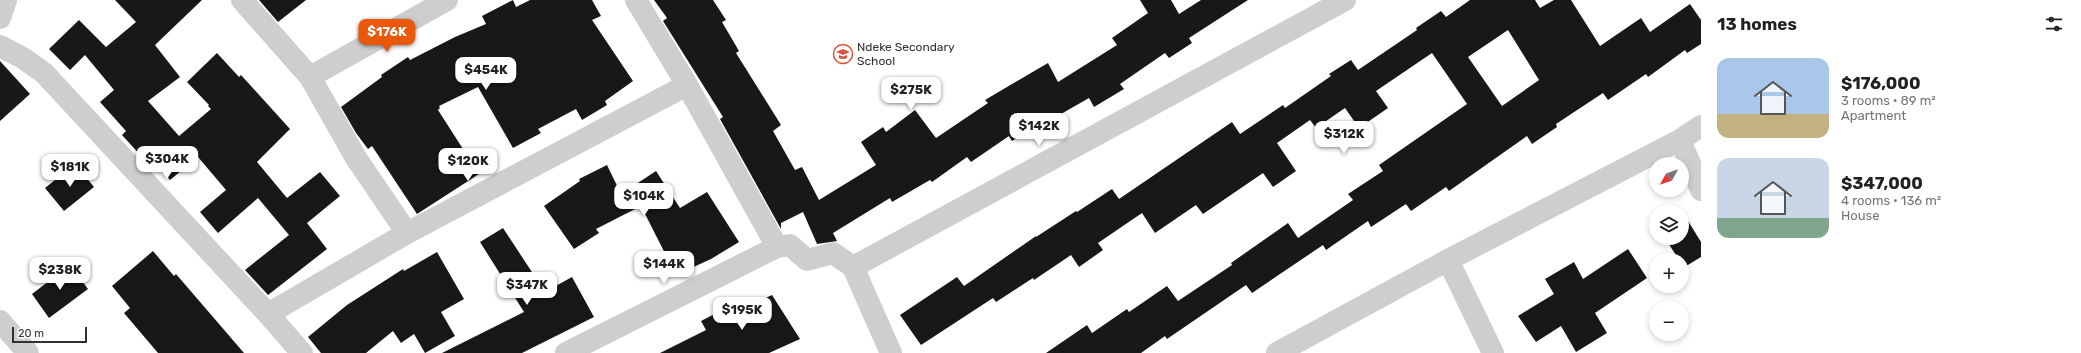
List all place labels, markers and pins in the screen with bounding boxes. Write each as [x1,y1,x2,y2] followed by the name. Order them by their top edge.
[359,19,415,53] pin: $176K
[857,40,955,68] place label: Ndeke Secondary School
[832,43,854,65] school or university icon: Ndeke Secondary School
[458,57,514,91] pin: $454K
[883,77,939,111] pin: $275K
[1011,113,1067,147] pin: $142K
[1316,121,1372,155] pin: $312K
[139,146,195,180] pin: $304K
[440,148,496,182] pin: $120K
[42,154,98,188] pin: $181K
[616,183,672,217] pin: $104K
[636,251,692,285] pin: $144K
[32,257,88,291] pin: $238K
[499,272,555,306] pin: $347K
[714,297,770,331] pin: $195K

